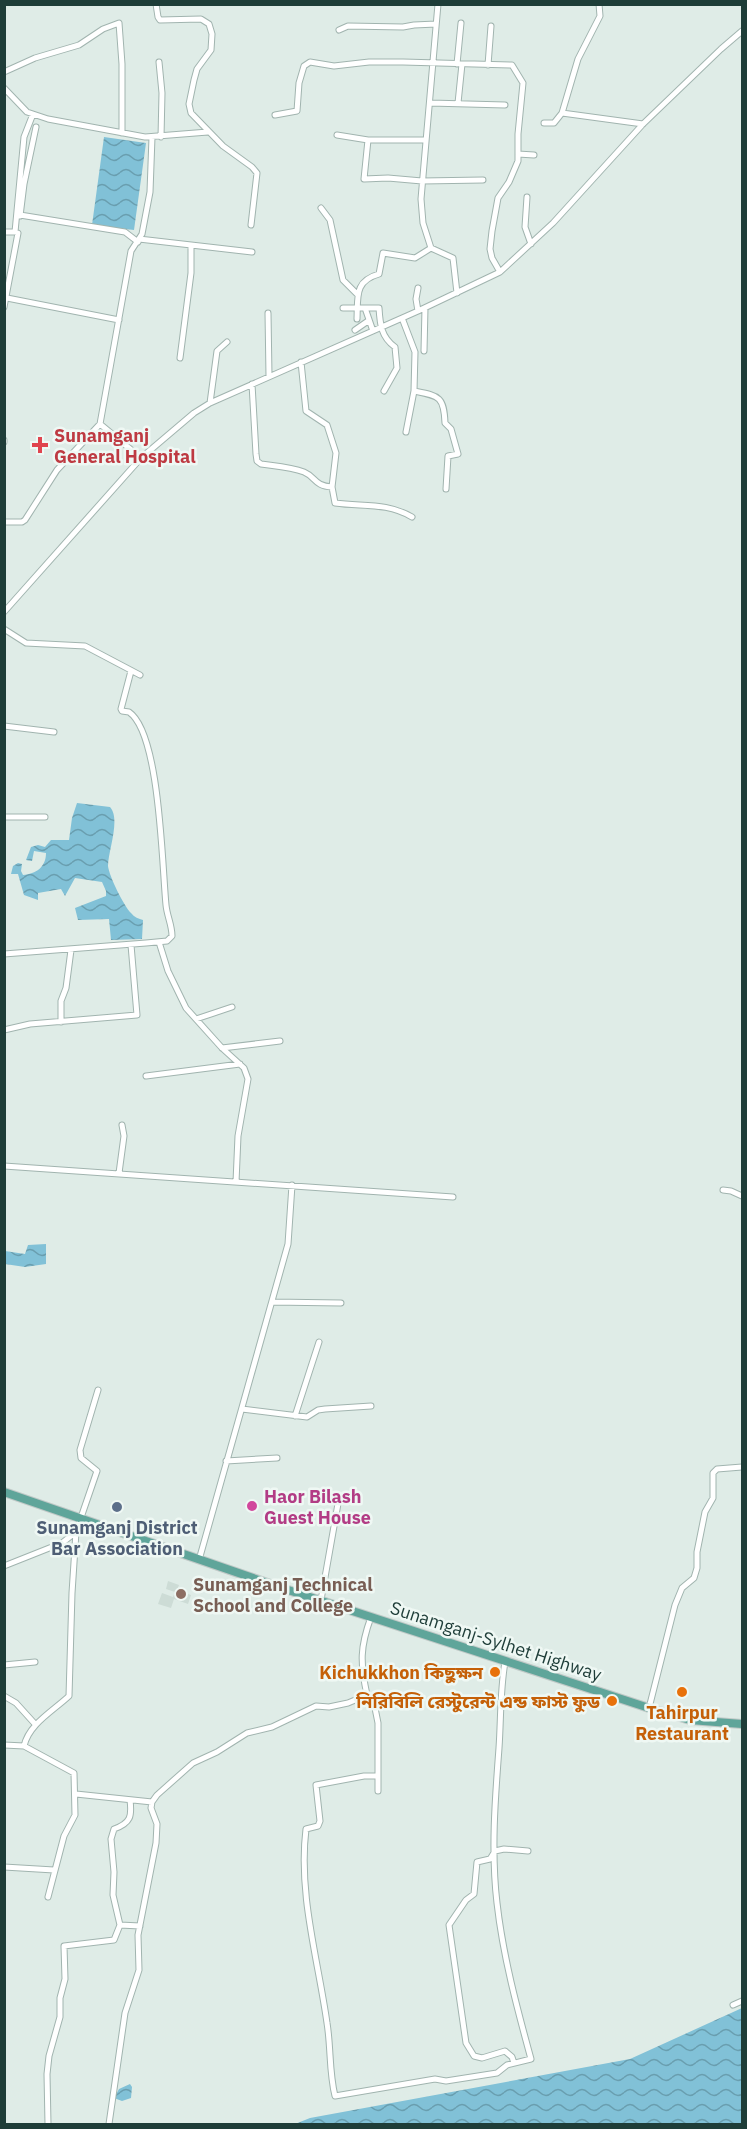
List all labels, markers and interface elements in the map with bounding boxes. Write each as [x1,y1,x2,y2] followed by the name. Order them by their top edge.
[54,424,196,468] place label: Sunamganj General Hospital
[31,436,49,454] marker: Sunamganj General Hospital
[264,1485,371,1529] place label: Haor Bilash Guest House
[245,1499,259,1513] marker: Haor Bilash Guest House
[110,1500,124,1514] marker: Sunamganj District Bar Association
[36,1516,198,1560] place label: Sunamganj District Bar Association
[193,1573,373,1617] place label: Sunamganj Technical School and College
[174,1587,188,1601] marker: Sunamganj Technical School and College
[387,1596,605,1686] street label: Sunamganj-Sylhet Highway
[319,1661,484,1684] place label: Kichukkhon কিছুক্ষন
[488,1665,502,1679] marker: Kichukkhon কিছুক্ষন
[675,1685,689,1699] marker: Tahirpur Restaurant
[355,1690,601,1713] place label: নিরিবিলি রেস্টুরেন্ট এন্ড ফাস্ট ফুড
[605,1694,619,1708] marker: নিরিবিলি রেস্টুরেন্ট এন্ড ফাস্ট ফুড
[635,1701,729,1745] place label: Tahirpur Restaurant

